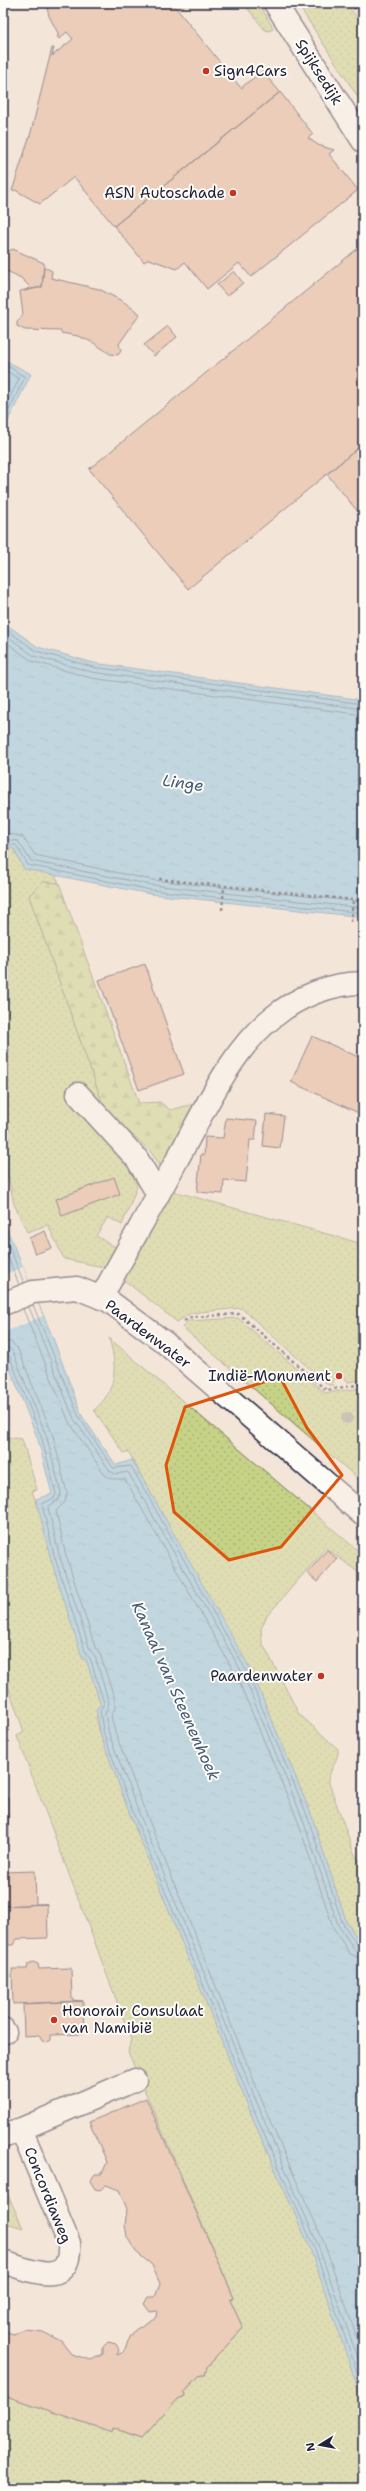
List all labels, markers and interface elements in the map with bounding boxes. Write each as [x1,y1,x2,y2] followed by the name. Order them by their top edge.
[291,35,347,109] street label: Spijksedijk
[214,61,287,81] place label: Sign4Cars
[201,66,211,76] marker: Sign4Cars
[104,183,225,203] place label: ASN Autoschade
[228,188,238,198] marker: ASN Autoschade
[161,770,205,796] water label: Linge
[101,1295,195,1373] street label: Paardenwater
[208,1366,331,1386] place label: Indië-Monument
[334,1371,344,1381] marker: Indië-Monument
[127,1598,225,1784] water label: Kanaal van Steenenhoek
[210,1666,313,1686] place label: Paardenwater
[316,1671,326,1681] marker: Paardenwater
[62,2001,204,2038] place label: Honorair Consulaat van Namibië
[49,2015,59,2025] marker: Honorair Consulaat van Namibië
[20,2144,76,2246] street label: Concordiaweg
[300,2425,340,2465] north arrow
[302,2441,319,2453] text: N

